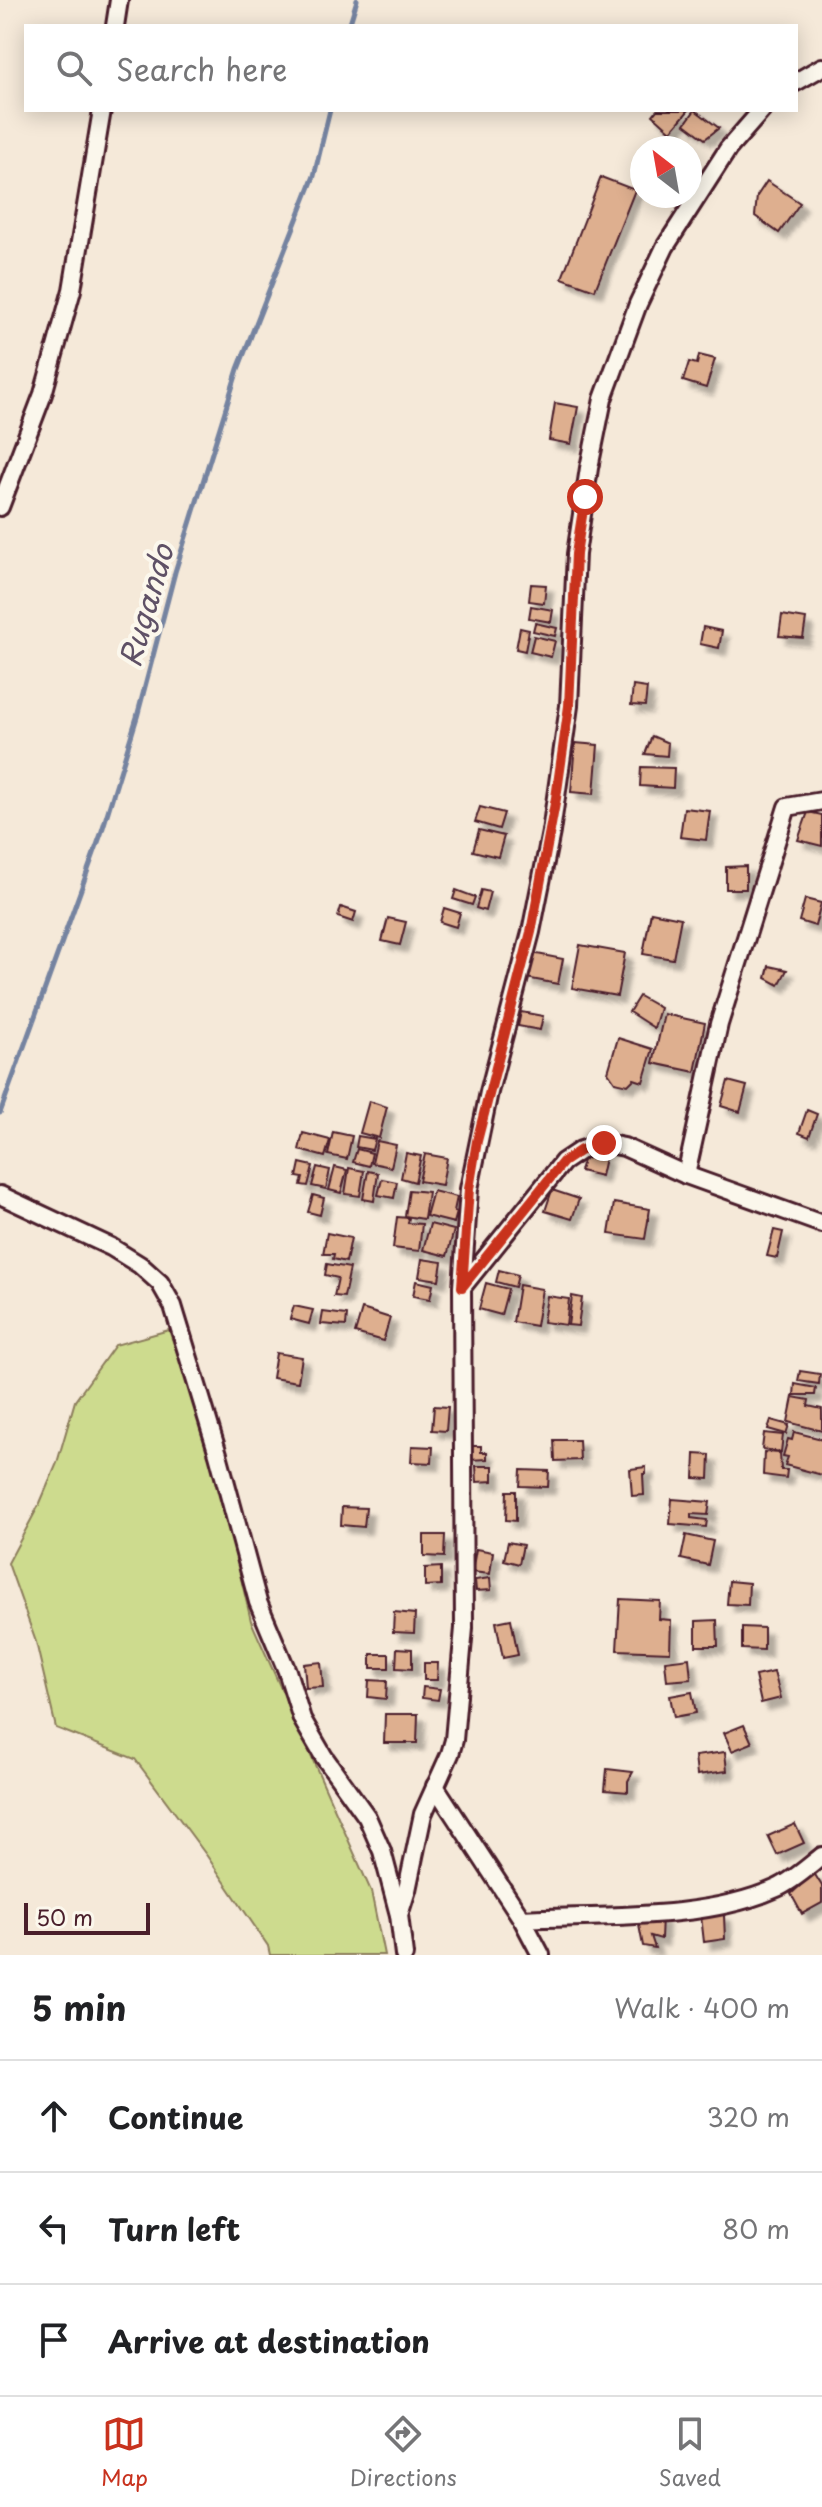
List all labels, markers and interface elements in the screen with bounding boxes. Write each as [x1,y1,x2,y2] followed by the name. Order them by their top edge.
[24,24,798,112] search box
[52,46,96,90] icon: search
[116,46,288,91] text: Search here
[630,136,702,208] north arrow
[567,479,603,515] route start
[106,537,184,672] water label: Rugando
[586,1125,622,1161] route end
[24,1899,150,1935] scale bar
[36,1900,93,1933] text: 50 m
[32,1981,126,2033] text: 5 min
[614,1988,790,2027] text: Walk · 400 m
[32,2094,76,2138] icon: ahead
[108,2094,243,2139] text: Continue
[706,2097,790,2136] text: 320 m
[32,2206,76,2250] icon: left
[108,2206,240,2251] text: Turn left
[722,2209,790,2248] text: 80 m
[32,2318,76,2362] icon: arrive
[108,2318,430,2363] text: Arrive at destination
[101,2412,148,2493] tab: Map
[350,2412,457,2493] tab: Directions
[659,2412,721,2493] tab: Saved

